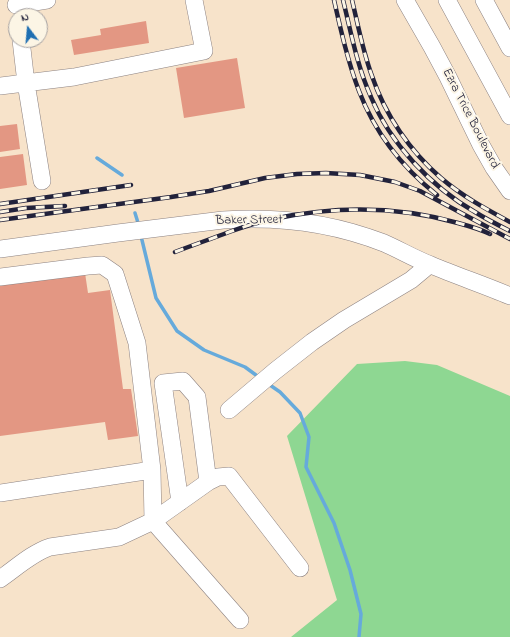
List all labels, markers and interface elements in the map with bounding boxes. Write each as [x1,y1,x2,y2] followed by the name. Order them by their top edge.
[8,8,48,48] north arrow
[19,9,31,26] text: N
[438,66,502,172] street label: Ezra Trice Boulevard
[215,213,283,229] street label: Baker Street

